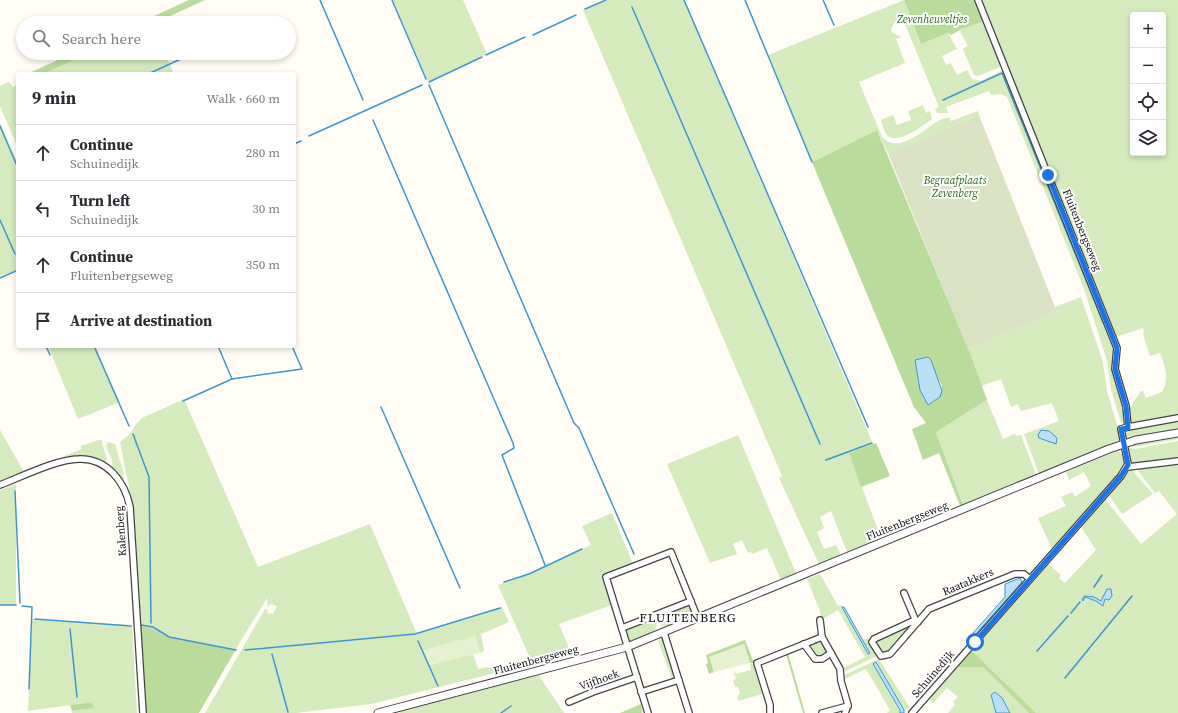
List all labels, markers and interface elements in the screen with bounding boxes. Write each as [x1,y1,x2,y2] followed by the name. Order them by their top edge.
[896,12,967,27] park label: Zevenheuveltjes
[1130,12,1166,156] map controls
[1130,12,1166,48] button: +
[16,16,296,60] search box
[30,27,52,49] icon: search
[62,28,141,49] text: Search here
[1130,48,1166,84] button: −
[1130,84,1166,120] button: locate
[32,86,76,110] text: 9 min
[207,90,280,107] text: Walk · 660 m
[1130,120,1166,156] button: layers
[70,134,133,155] text: Continue
[32,142,54,164] icon: ahead
[246,144,280,161] text: 280 m
[70,155,139,172] text: Schuinedijk
[1039,166,1057,184] route end
[923,173,986,201] park label: Begraafplaats Zevenberg
[1059,187,1105,273] street label: Fluitenbergseweg
[70,190,130,211] text: Turn left
[32,198,54,220] icon: left
[252,200,280,217] text: 30 m
[70,211,139,228] text: Schuinedijk
[70,246,133,267] text: Continue
[32,254,54,276] icon: ahead
[246,256,280,273] text: 350 m
[70,267,173,284] text: Fluitenbergseweg
[32,310,54,332] icon: arrive
[70,310,212,331] text: Arrive at destination
[864,498,950,544] street label: Fluitenbergseweg
[112,505,130,557] street label: Kalenberg
[940,564,996,600] street label: Raatakkers
[639,609,737,626] district label: FLUITENBERG
[966,633,984,651] route start
[492,641,580,679] street label: Fluitenbergseweg
[908,646,958,701] street label: Schuinedijk
[577,666,622,694] street label: Vijfhoek

